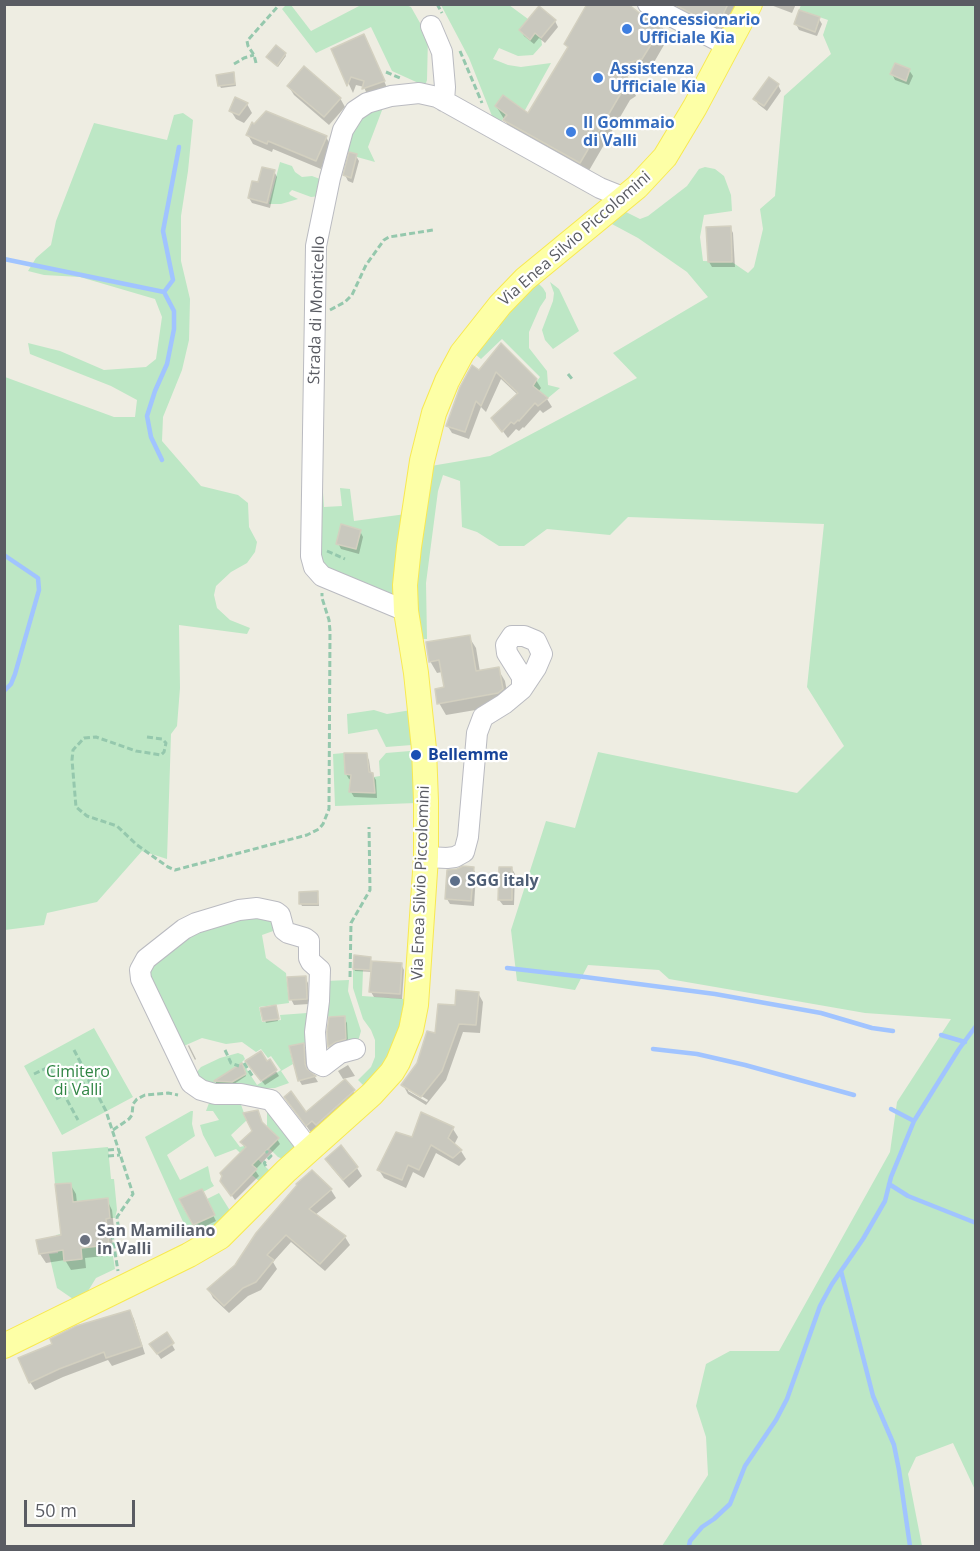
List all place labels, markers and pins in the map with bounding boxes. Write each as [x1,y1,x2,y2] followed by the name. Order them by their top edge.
[639,10,760,48] place label: Concessionario Ufficiale Kia
[620,22,634,36] marker: Concessionario Ufficiale Kia
[610,59,706,97] place label: Assistenza Ufficiale Kia
[591,71,605,85] marker: Assistenza Ufficiale Kia
[583,113,675,151] place label: Il Gommaio di Valli
[564,125,578,139] marker: Il Gommaio di Valli
[428,745,508,765] place label: Bellemme
[409,748,423,762] marker: Bellemme
[467,871,539,891] place label: SGG italy
[448,874,462,888] marker: SGG italy
[97,1221,215,1259] place label: San Mamiliano in Valli
[78,1233,92,1247] marker: San Mamiliano in Valli

